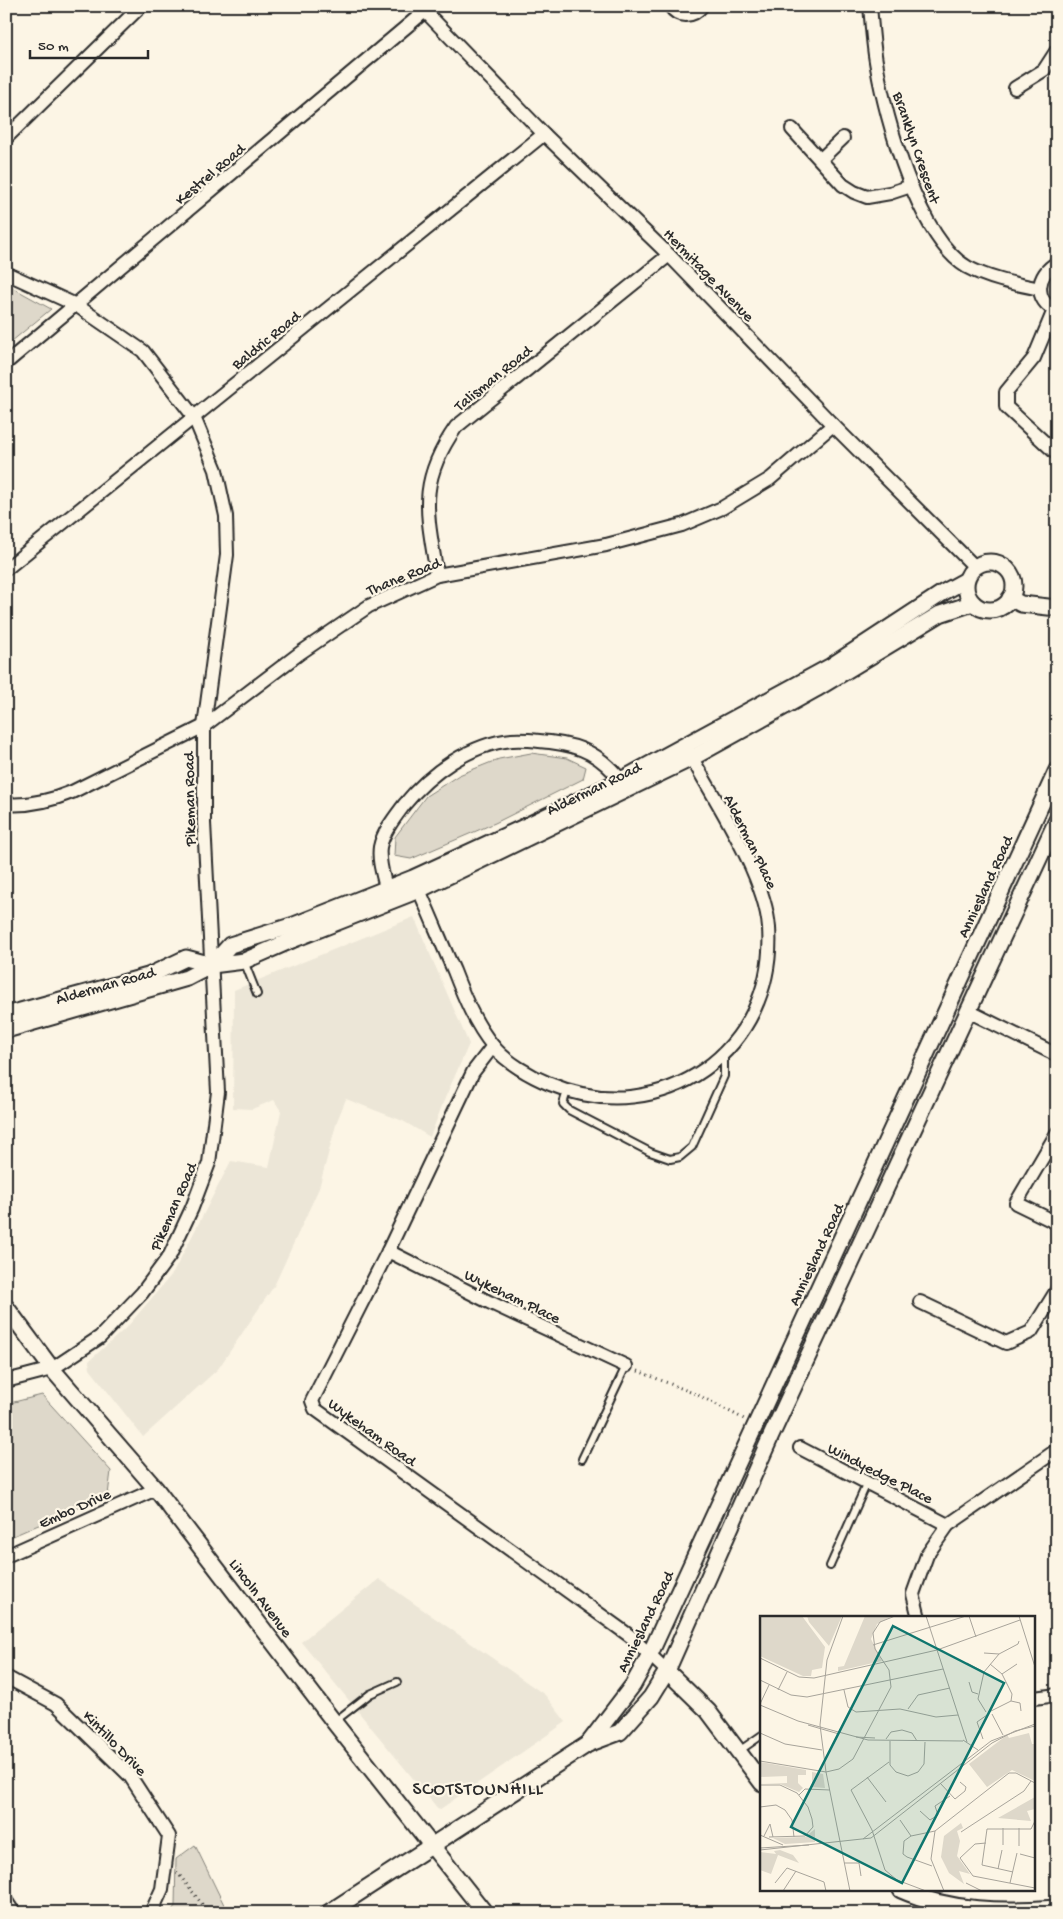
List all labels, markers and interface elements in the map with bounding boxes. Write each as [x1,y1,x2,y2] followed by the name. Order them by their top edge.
[30,28,148,60] scale bar
[38,38,69,56] text: 50 m
[886,89,943,208] street label: Branklyn Crescent
[172,140,251,210] street label: Kestrel Road
[658,226,757,328] street label: Hermitage Avenue
[228,307,307,376] street label: Baldric Road
[451,342,538,417] street label: Talisman Road
[364,554,446,602] street label: Thane Road
[181,750,202,847] street label: Pikeman Road
[544,758,646,821] street label: Alderman Road
[718,792,780,894] street label: Alderman Place
[955,832,1020,942] street label: Anniesland Road
[54,964,160,1011] street label: Alderman Road
[147,1159,204,1255] street label: Pikeman Road
[786,1200,851,1310] street label: Anniesland Road
[460,1267,563,1330] street label: Wykeham Place
[323,1395,420,1473] street label: Wykeham Road
[824,1440,936,1510] street label: Windyedge Place
[37,1486,115,1534] street label: Embo Drive
[223,1556,295,1643] street label: Lincoln Avenue
[614,1567,681,1676] street label: Anniesland Road
[760,1616,1036,1892] inset map
[78,1708,150,1782] street label: Kintillo Drive
[412,1779,544,1802] district label: SCOTSTOUNHILL

